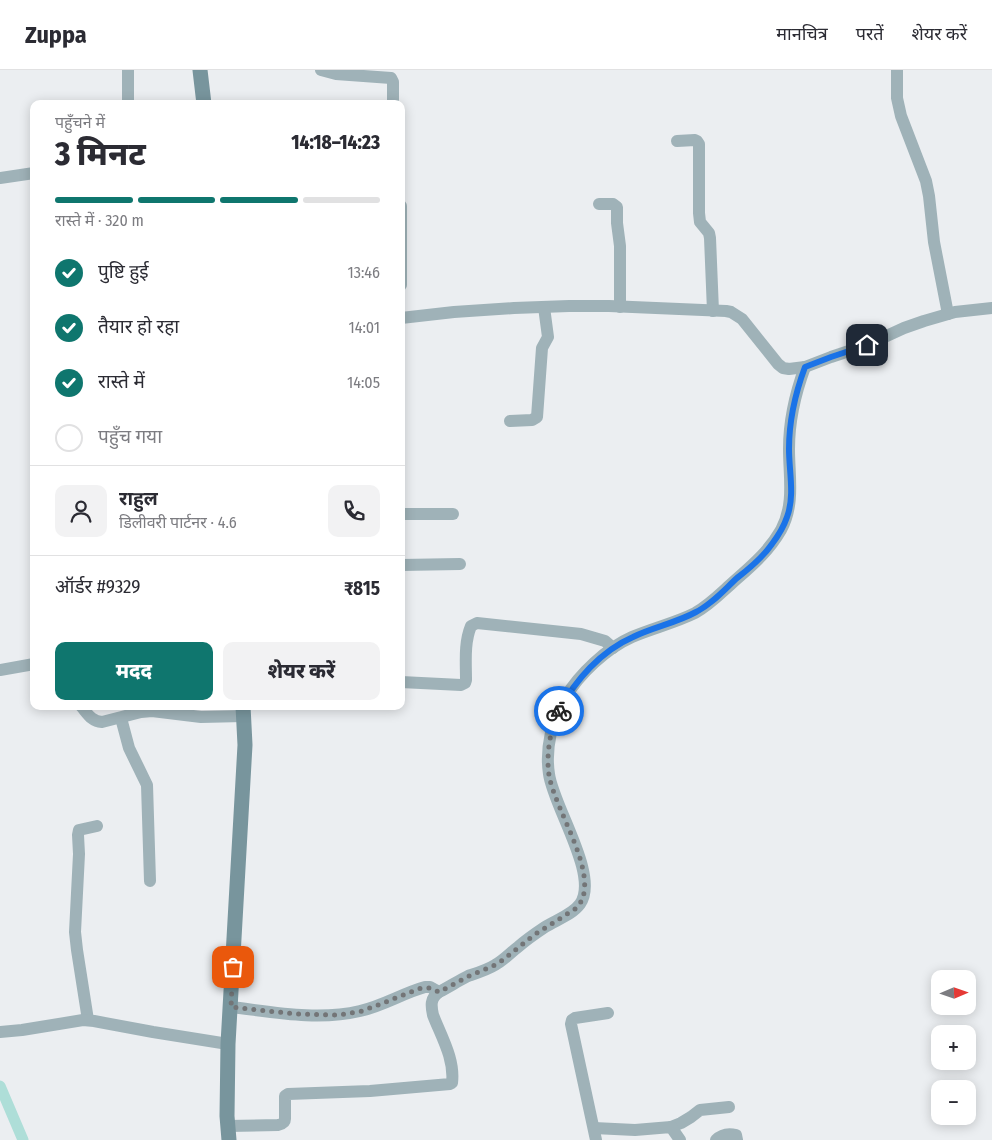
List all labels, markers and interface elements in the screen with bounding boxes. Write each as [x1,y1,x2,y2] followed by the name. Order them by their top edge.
[25,21,87,49] text: Zuppa
[776,23,828,45] text: मानचित्र
[856,23,884,45] text: परतें
[912,23,967,45] text: शेयर करें
[55,113,105,132] text: पहुँचने में
[291,131,380,154] text: 14:18–14:23
[55,135,146,173] text: 3 मिनट
[55,211,144,230] text: रास्ते में · 320 m
[55,259,83,287] icon: check
[98,260,149,283] text: पुष्टि हुई
[348,263,380,282] text: 13:46
[55,314,83,342] icon: check
[98,315,179,338] text: तैयार हो रहा
[348,318,380,337] text: 14:01
[846,324,888,366] pin
[853,331,881,359] icon: home
[55,369,83,397] icon: check
[98,370,145,393] text: रास्ते में
[347,373,380,392] text: 14:05
[98,425,162,448] text: पहुँच गया
[55,485,107,537] button: person
[328,485,380,537] button: phone
[119,487,158,510] text: राहुल
[119,513,237,532] text: डिलीवरी पार्टनर · 4.6
[55,575,141,598] text: ऑर्डर #9329
[344,577,380,600] text: ₹815
[55,642,213,700] button: मदद
[223,642,380,700] button: शेयर करें
[534,686,584,736] courier
[545,697,573,725] icon: bike
[212,946,254,988] pin
[219,953,247,981] icon: bag
[931,970,976,1015] north arrow
[931,970,976,1125] map controls
[931,1025,976,1070] button: +
[931,1080,976,1125] button: −

